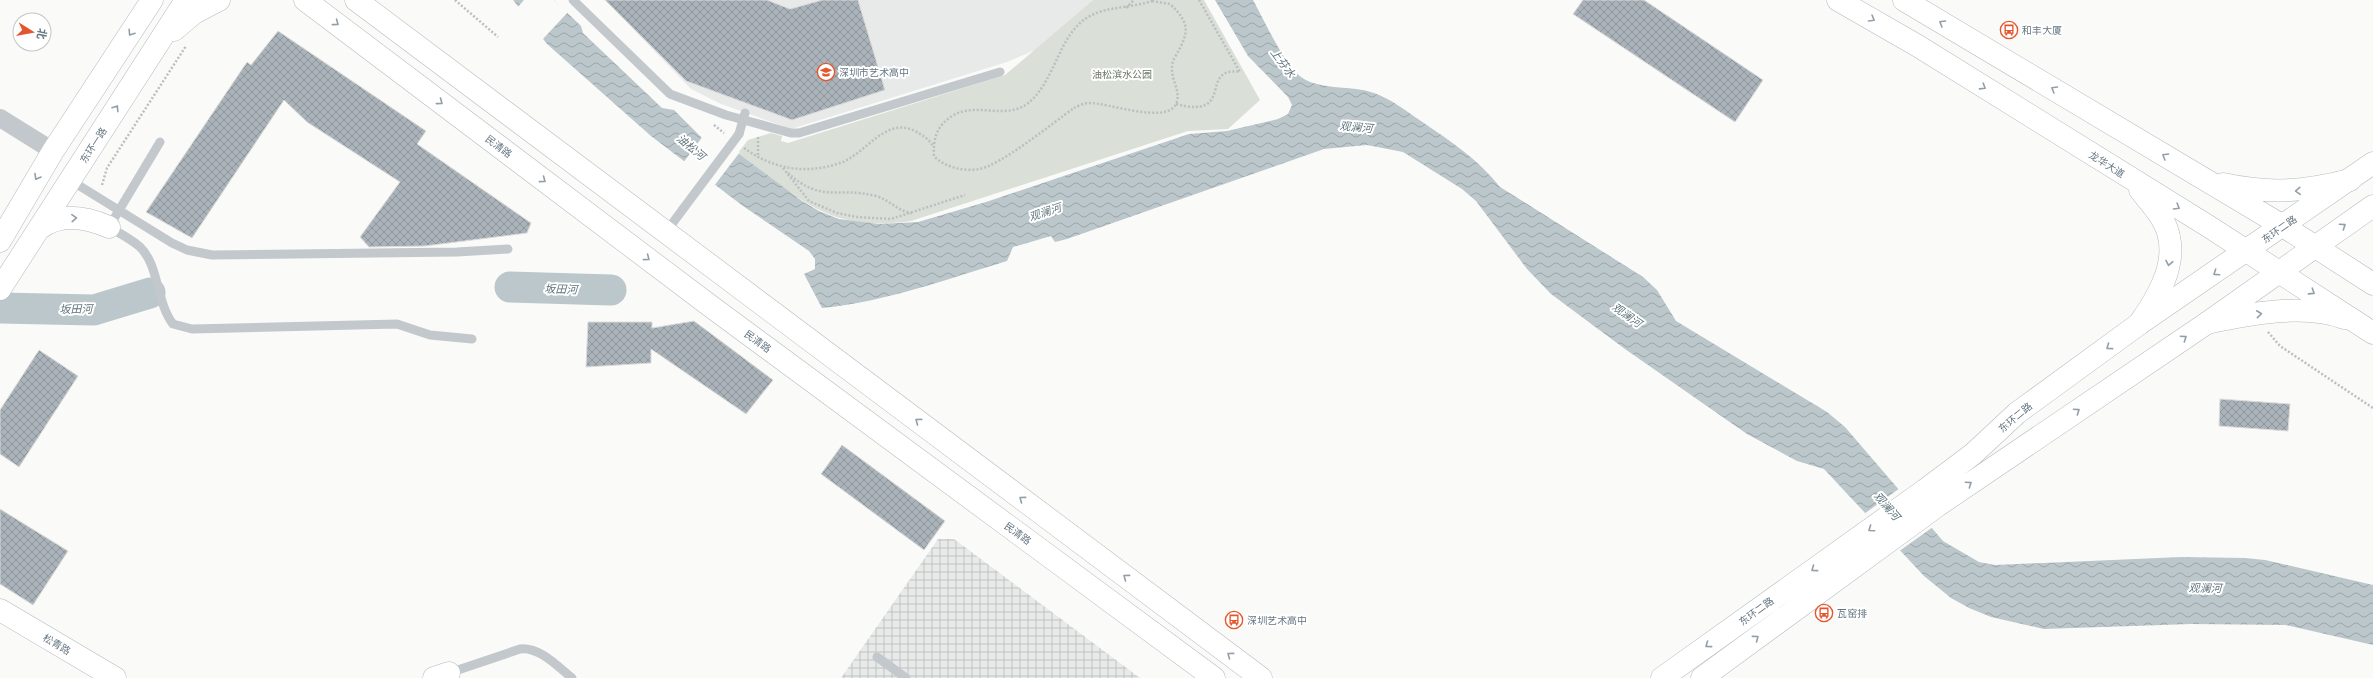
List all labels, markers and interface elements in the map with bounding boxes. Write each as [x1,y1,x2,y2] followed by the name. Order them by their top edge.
[12,12,52,52] north arrow
[1868,15,1875,22] one-way arrow
[331,19,338,26] one-way arrow
[1939,20,1946,27] one-way arrow
[1999,20,2019,40] bus stop icon: 和丰大厦
[2022,25,2062,38] place label: 和丰大厦
[33,27,49,40] text: 北
[129,28,136,35] one-way arrow
[1267,46,1298,82] water label: 上芬水
[816,62,836,82] school or university icon: 深圳市艺术高中
[839,67,909,80] place label: 深圳市艺术高中
[1092,69,1152,82] park label: 油松滨水公园
[1979,82,1986,90] one-way arrow
[2051,87,2058,94] one-way arrow
[435,97,442,104] one-way arrow
[112,105,119,112] one-way arrow
[1339,120,1375,137] water label: 观澜河
[78,126,111,166] street label: 东环一路
[673,132,709,165] water label: 油松河
[482,133,514,161] street label: 民清路
[2086,149,2127,181] street label: 龙华大道
[2162,153,2169,160] one-way arrow
[35,173,42,180] one-way arrow
[539,175,546,182] one-way arrow
[2295,186,2301,195] one-way arrow
[1027,201,1065,225] water label: 观澜河
[2173,202,2180,210] one-way arrow
[70,213,77,222] one-way arrow
[2260,213,2300,247] street label: 东环二路
[2339,223,2346,231] one-way arrow
[643,253,650,260] one-way arrow
[2165,260,2173,266] one-way arrow
[2213,268,2220,275] one-way arrow
[544,282,580,298] water label: 坂田河
[2308,287,2315,295] one-way arrow
[1609,301,1646,332] water label: 观澜河
[59,303,95,317] water label: 坂田河
[2256,309,2262,318] one-way arrow
[741,328,773,356] street label: 民清路
[2180,336,2187,343] one-way arrow
[2106,342,2113,349] one-way arrow
[1996,400,2035,436] street label: 东环二路
[2072,409,2079,416] one-way arrow
[915,418,922,426] one-way arrow
[1965,481,1972,489] one-way arrow
[1870,490,1904,525] water label: 观澜河
[1019,496,1026,504] one-way arrow
[1001,520,1033,548] street label: 民清路
[1868,524,1875,531] one-way arrow
[1811,564,1818,571] one-way arrow
[1124,575,1131,582] one-way arrow
[2188,582,2224,596] water label: 观澜河
[1737,595,1777,629] street label: 东环二路
[1814,603,1834,623] bus stop icon: 瓦窑排
[1837,608,1867,621] place label: 瓦窑排
[1224,610,1244,630] bus stop icon: 深圳艺术高中
[1247,615,1307,628] place label: 深圳艺术高中
[40,632,72,659] street label: 松青路
[1752,635,1759,643] one-way arrow
[1705,640,1712,648] one-way arrow
[1228,652,1235,659] one-way arrow

